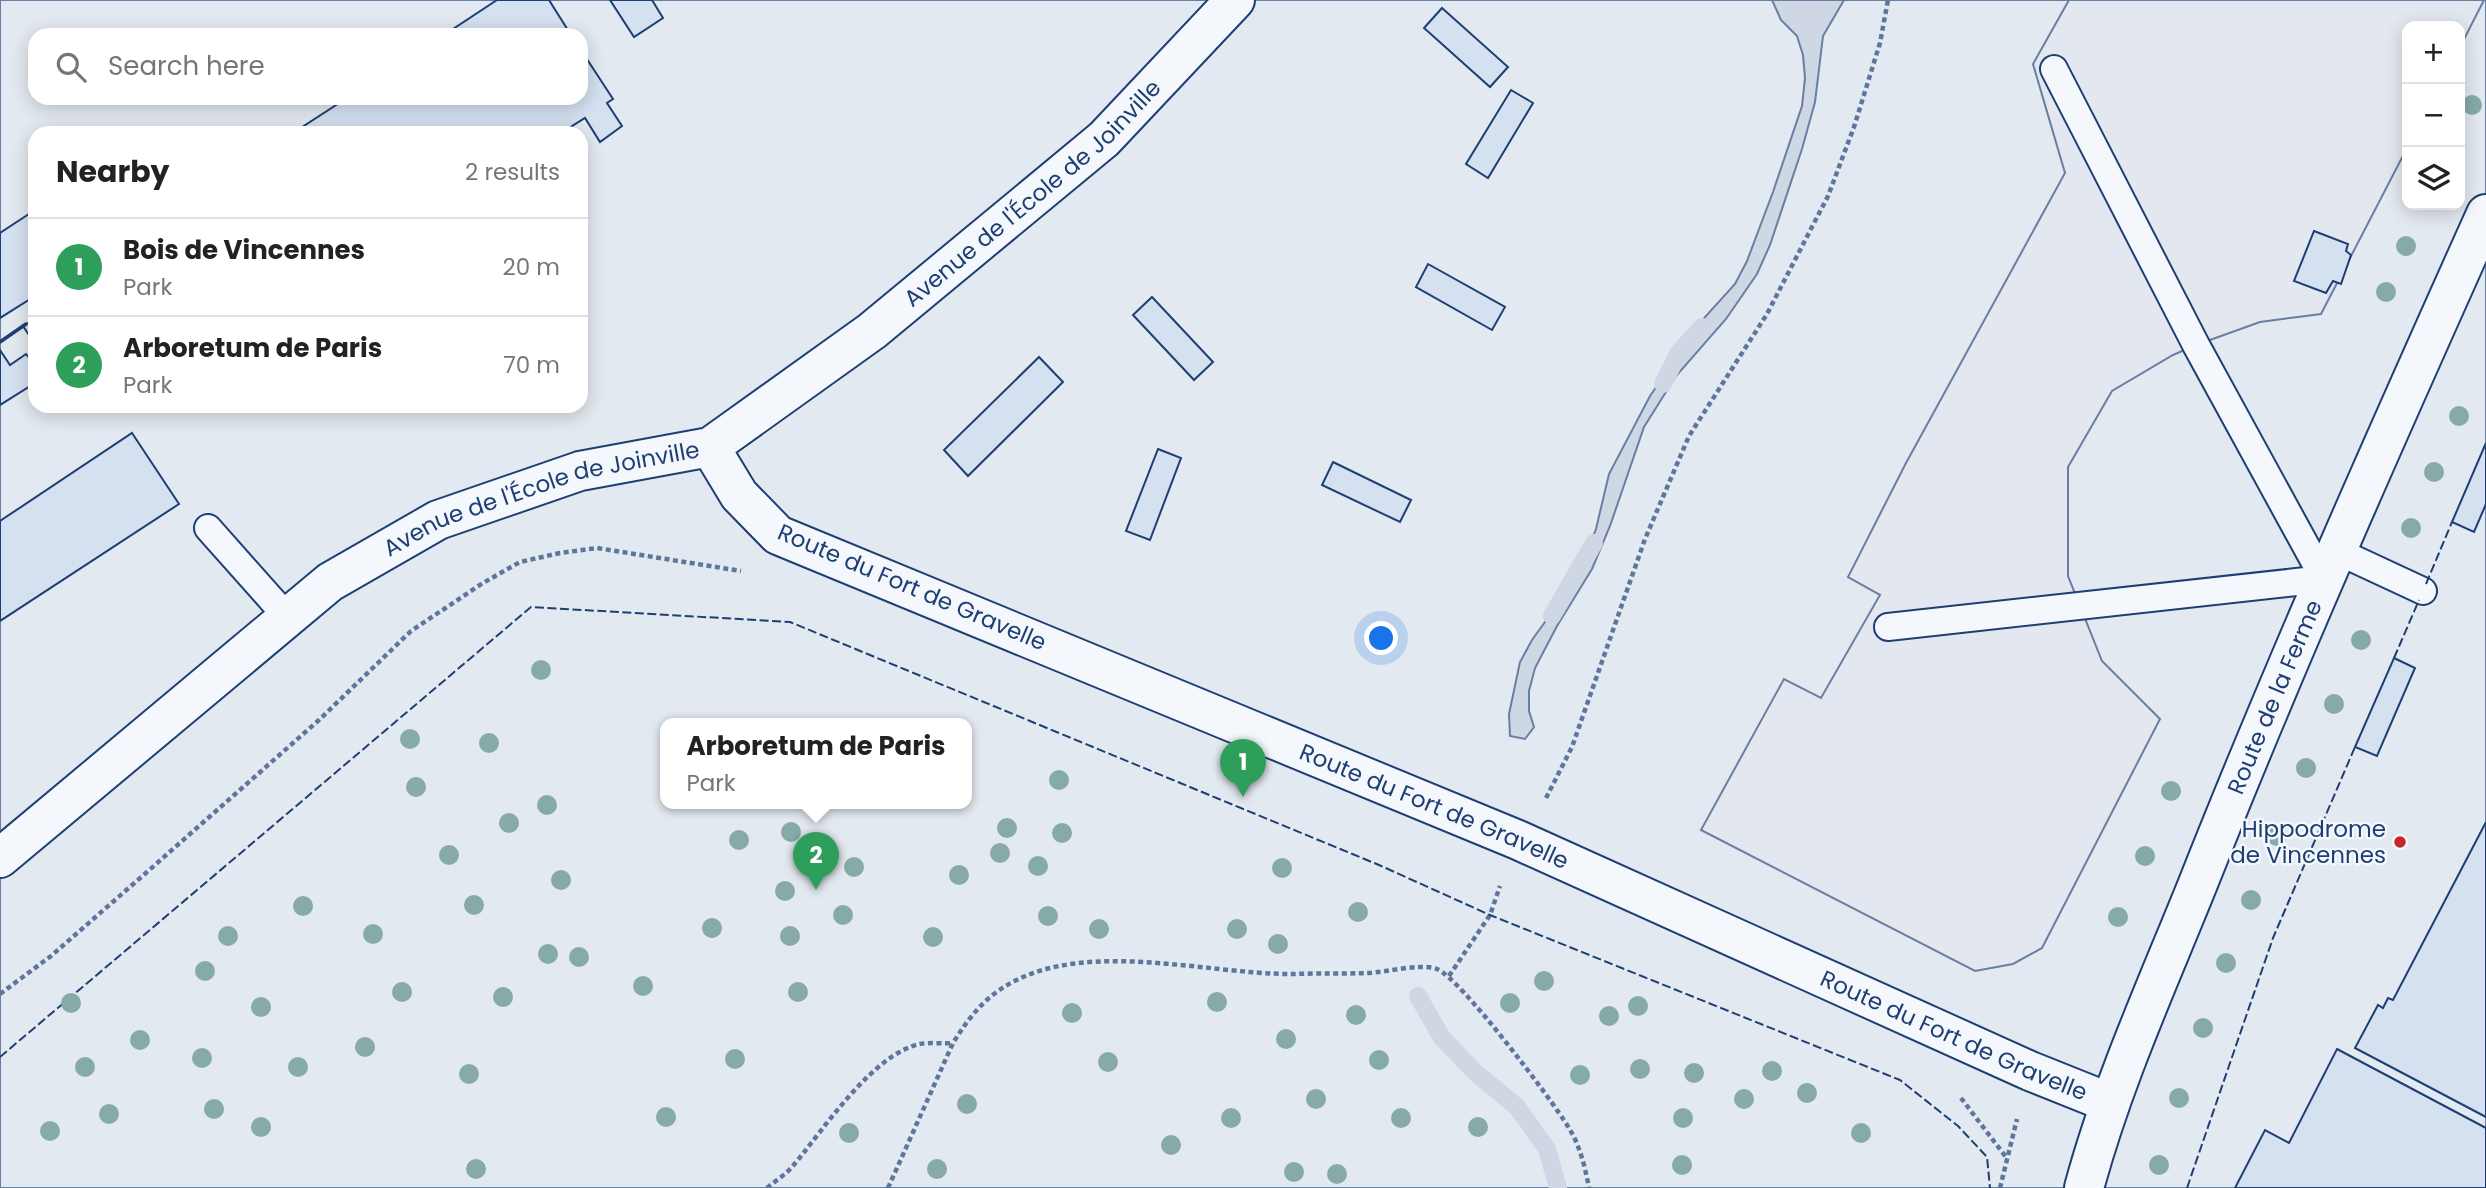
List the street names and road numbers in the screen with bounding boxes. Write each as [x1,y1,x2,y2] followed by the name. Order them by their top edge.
[897,72,1168,314] street label: Avenue de l'École de Joinville
[377,433,702,564] street label: Avenue de l'École de Joinville
[773,516,1051,658] street label: Route du Fort de Gravelle
[2220,595,2330,799] street label: Route de la Ferme
[1295,736,1574,877] street label: Route du Fort de Gravelle
[1815,962,2092,1108] street label: Route du Fort de Gravelle

